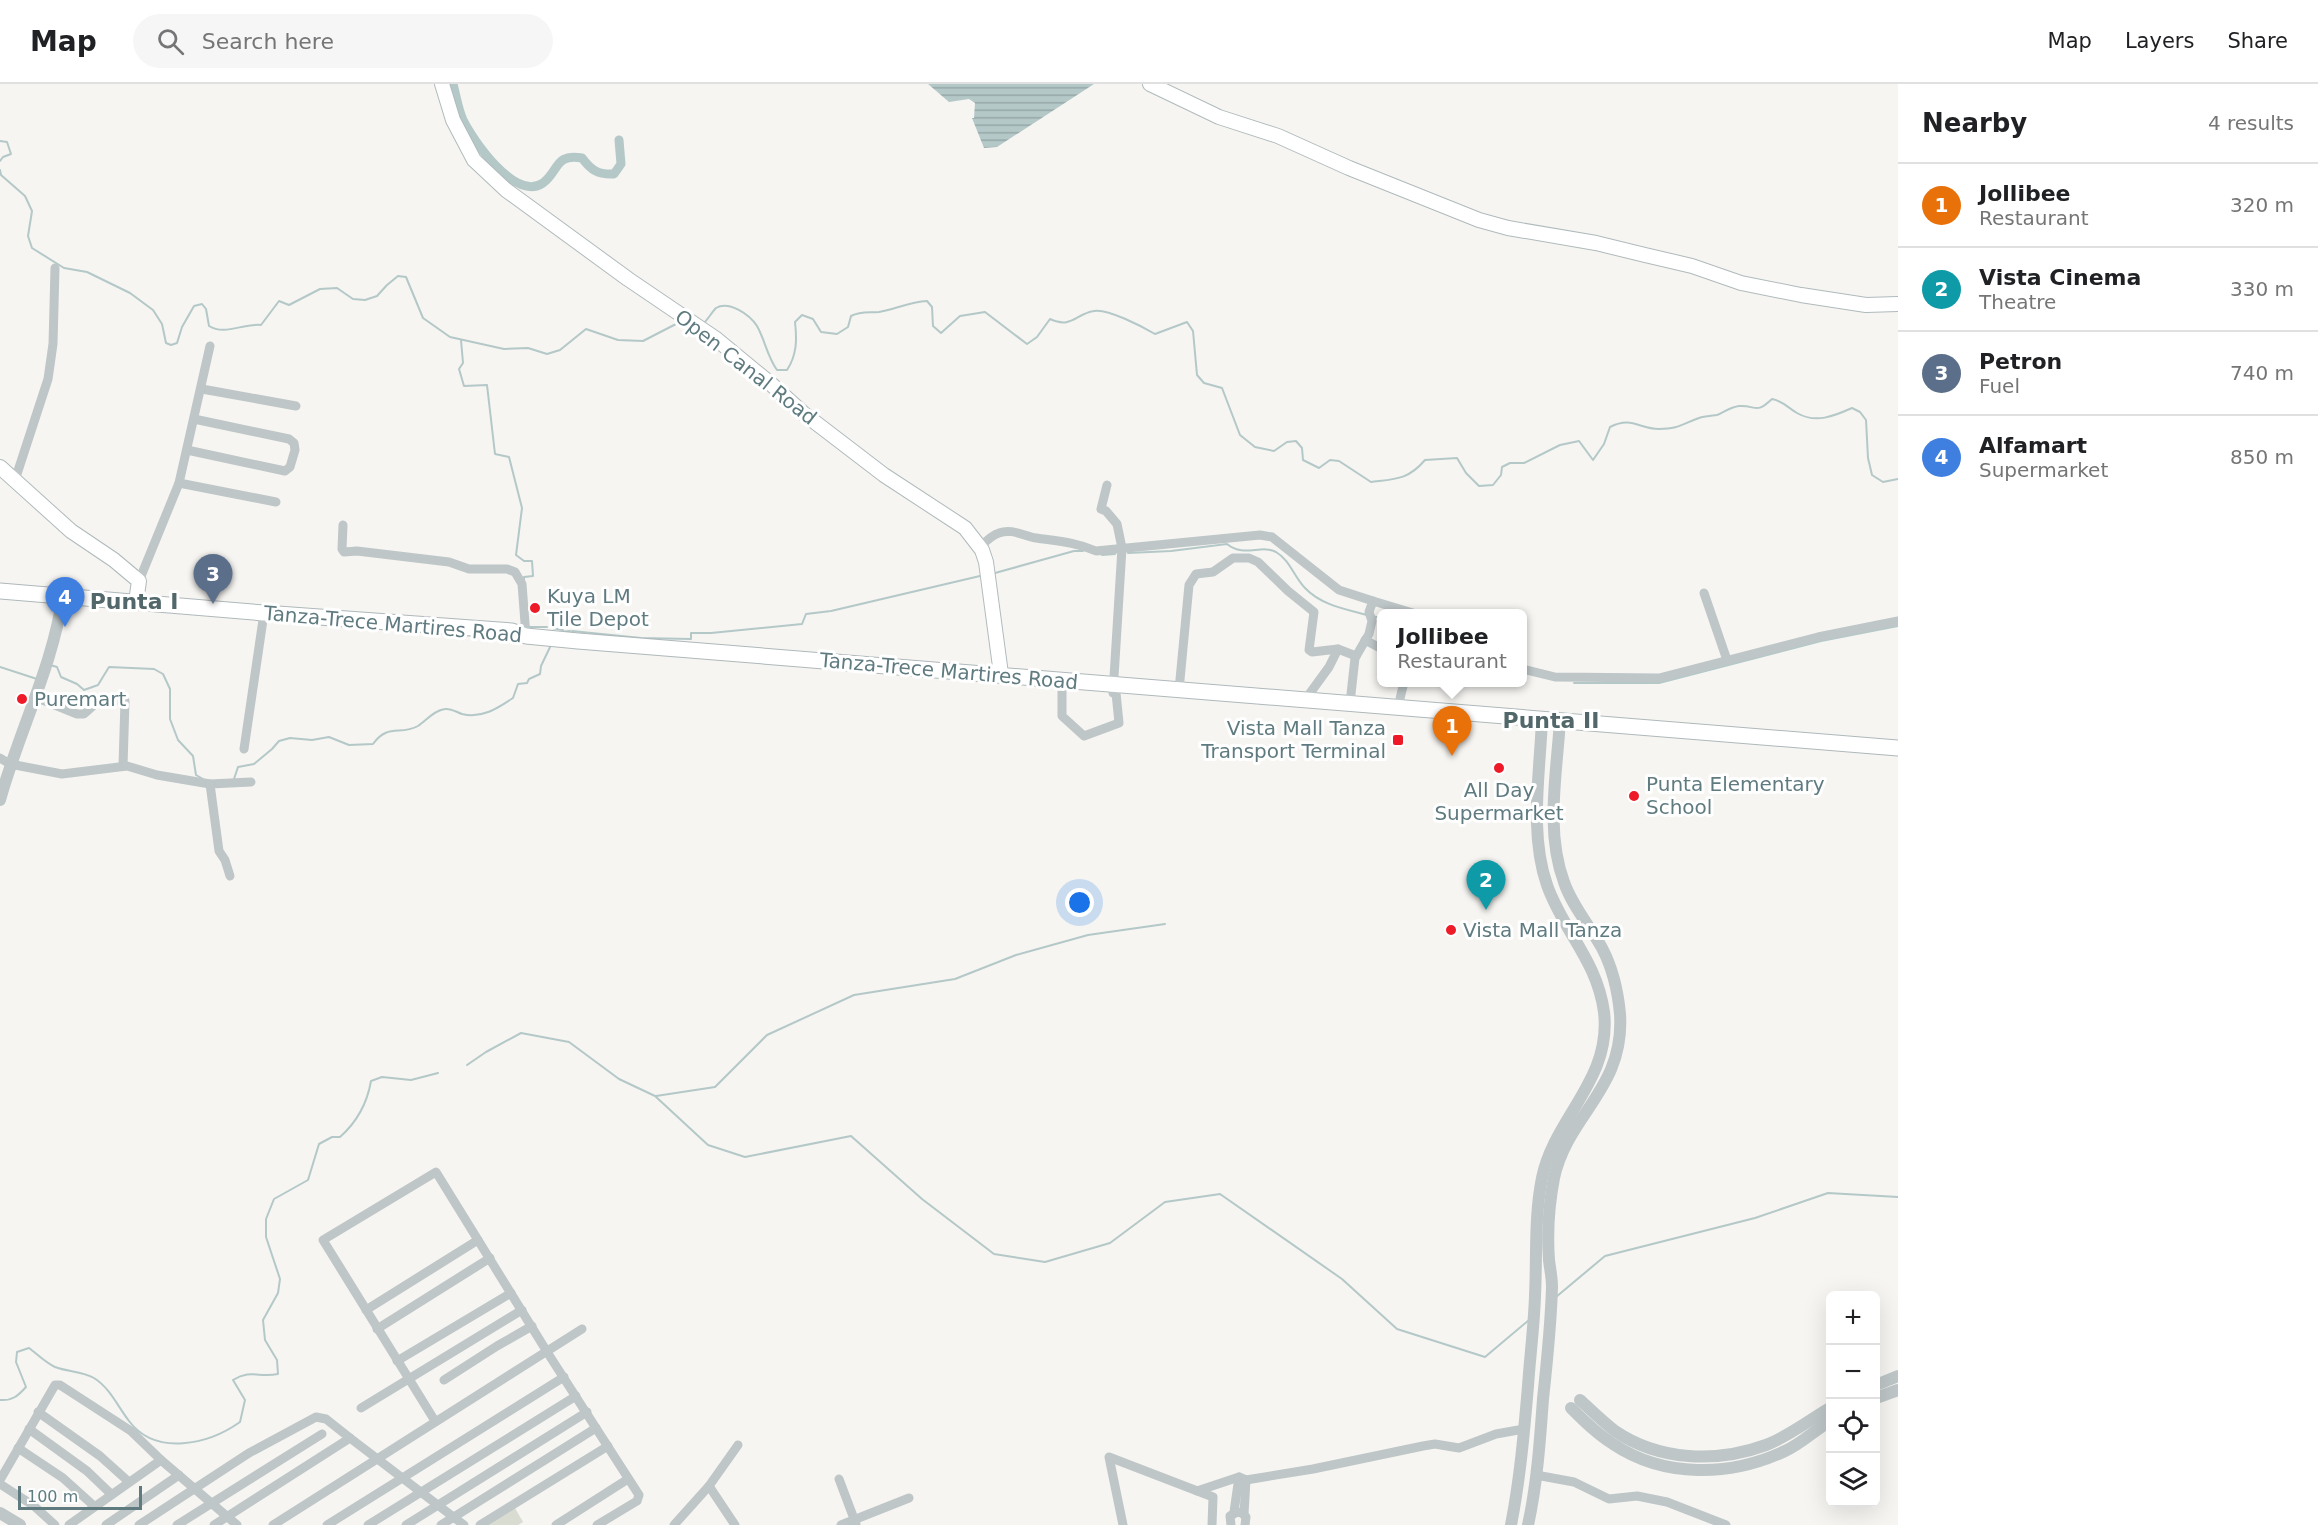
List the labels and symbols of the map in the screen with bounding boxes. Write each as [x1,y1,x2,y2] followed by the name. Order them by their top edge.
[670,304,822,430] street label: Open Canal Road
[194,554,232,604] pin: 3
[46,578,84,627] pin: 4
[546,584,649,631] place label: Kuya LM Tile Depot
[90,589,178,614] district label: Punta I
[262,601,523,647] street label: Tanza-Trece Martires Road
[528,601,542,615] marker: Kuya LM Tile Depot
[818,648,1079,694] street label: Tanza-Trece Martires Road
[34,687,126,711] place label: Puremart
[15,692,29,706] marker: Puremart
[1432,706,1472,756] pin: 1
[1503,708,1599,733] district label: Punta II
[1200,716,1386,763] place label: Vista Mall Tanza Transport Terminal
[1391,733,1405,747] marker: Vista Mall Tanza Transport Terminal
[1492,761,1506,775] marker: All Day Supermarket
[1646,772,1825,819] place label: Punta Elementary School
[1434,778,1564,825] place label: All Day Supermarket
[1627,789,1641,803] marker: Punta Elementary School
[1466,860,1506,910] pin: 2
[1065,888,1094,917] your location
[1463,918,1622,942] place label: Vista Mall Tanza
[1444,923,1458,937] marker: Vista Mall Tanza
[18,1483,142,1510] scale bar

